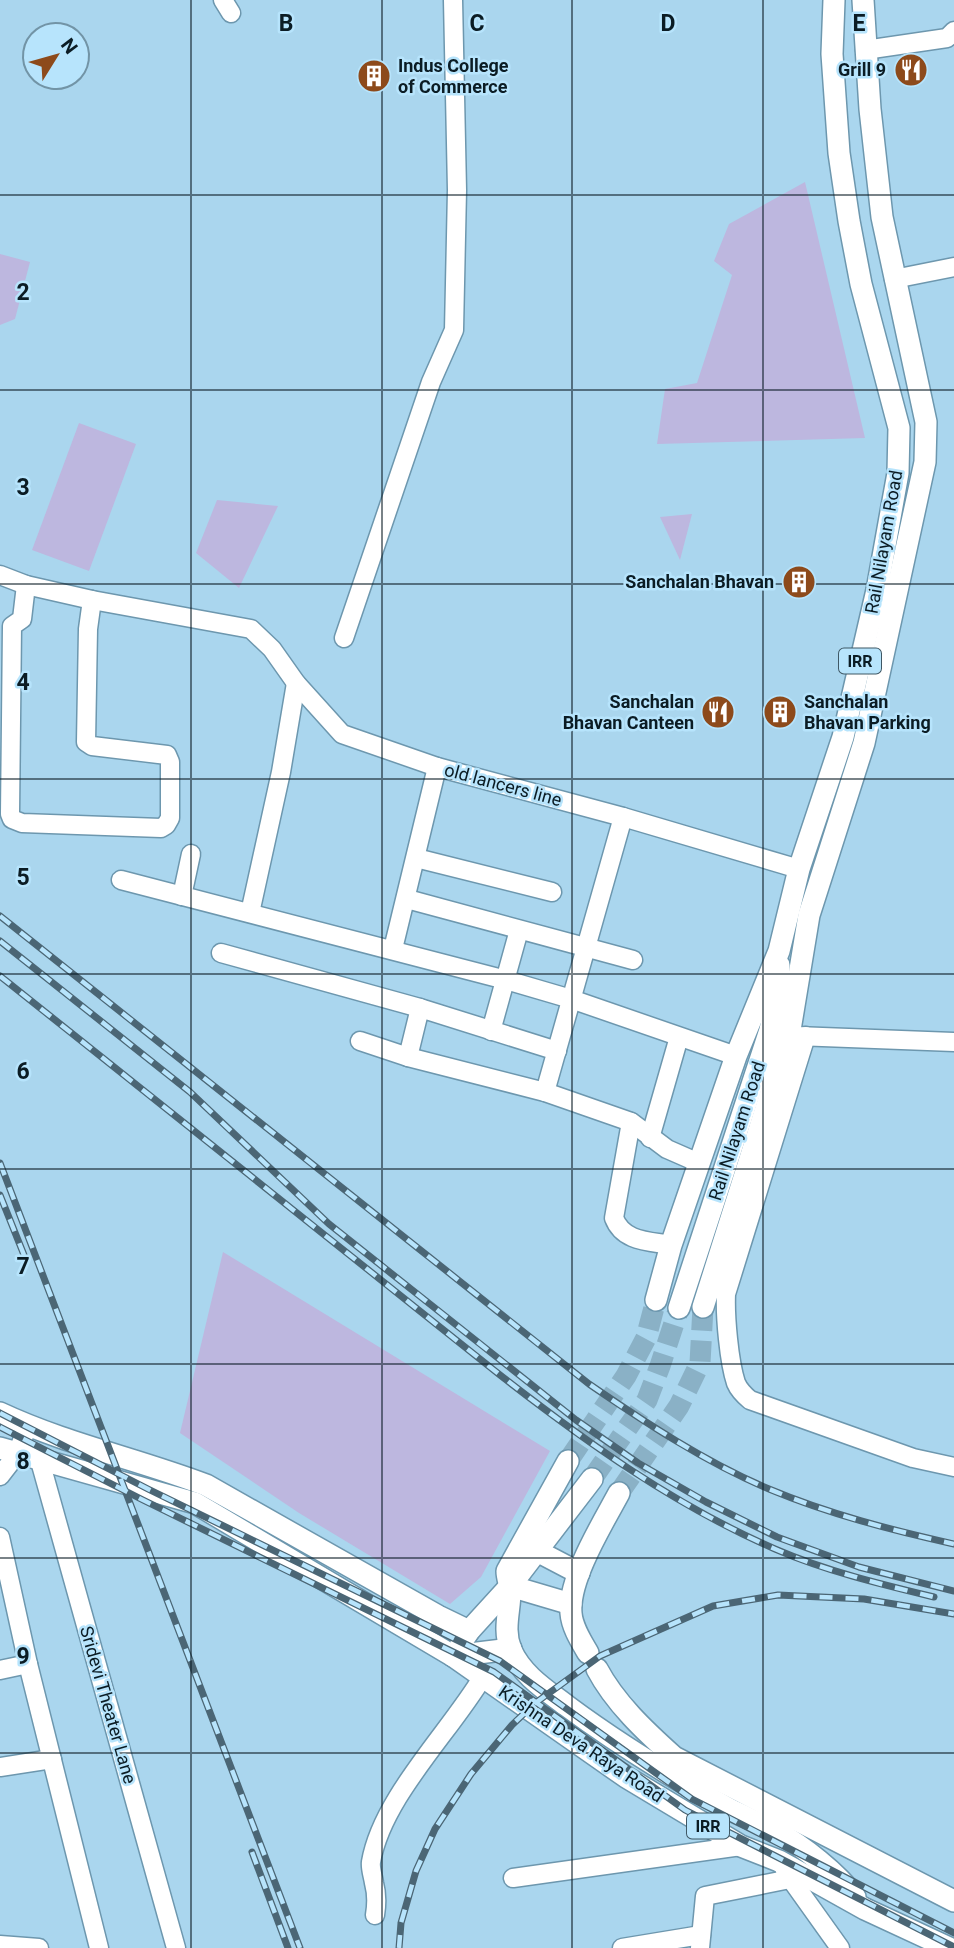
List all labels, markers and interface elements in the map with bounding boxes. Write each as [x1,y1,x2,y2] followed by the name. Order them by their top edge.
[279,10,293,37] text: B
[469,10,485,37] text: C
[661,10,675,37] text: D
[853,10,866,37] text: E
[21,21,91,91] north arrow
[56,34,82,58] text: N
[892,51,930,89] restaurant icon: Grill 9
[398,55,509,97] place label: Indus College of Commerce
[355,57,393,95] building icon: Indus College of Commerce
[838,59,886,80] place label: Grill 9
[16,279,30,306] text: 2
[861,469,906,615] street label: Rail Nilayam Road
[16,474,30,501] text: 3
[780,563,818,601] building icon: Sanchalan Bhavan
[625,571,774,592] place label: Sanchalan Bhavan
[839,648,881,674] road number: IRR
[16,669,30,696] text: 4
[563,691,694,733] place label: Sanchalan Bhavan Canteen
[804,691,931,733] place label: Sanchalan Bhavan Parking
[699,693,737,731] restaurant icon: Sanchalan Bhavan Canteen
[761,693,799,731] building icon: Sanchalan Bhavan Parking
[442,759,564,810] street label: old lancers line
[16,864,30,891] text: 5
[16,1058,30,1085] text: 6
[704,1059,769,1203] street label: Rail Nilayam Road
[16,1253,30,1280] text: 7
[16,1448,30,1475] text: 8
[76,1624,141,1786] street label: Sridevi Theater Lane
[16,1643,30,1670] text: 9
[495,1681,668,1807] street label: Krishna Deva Raya Road
[687,1814,729,1838] road number: IRR

